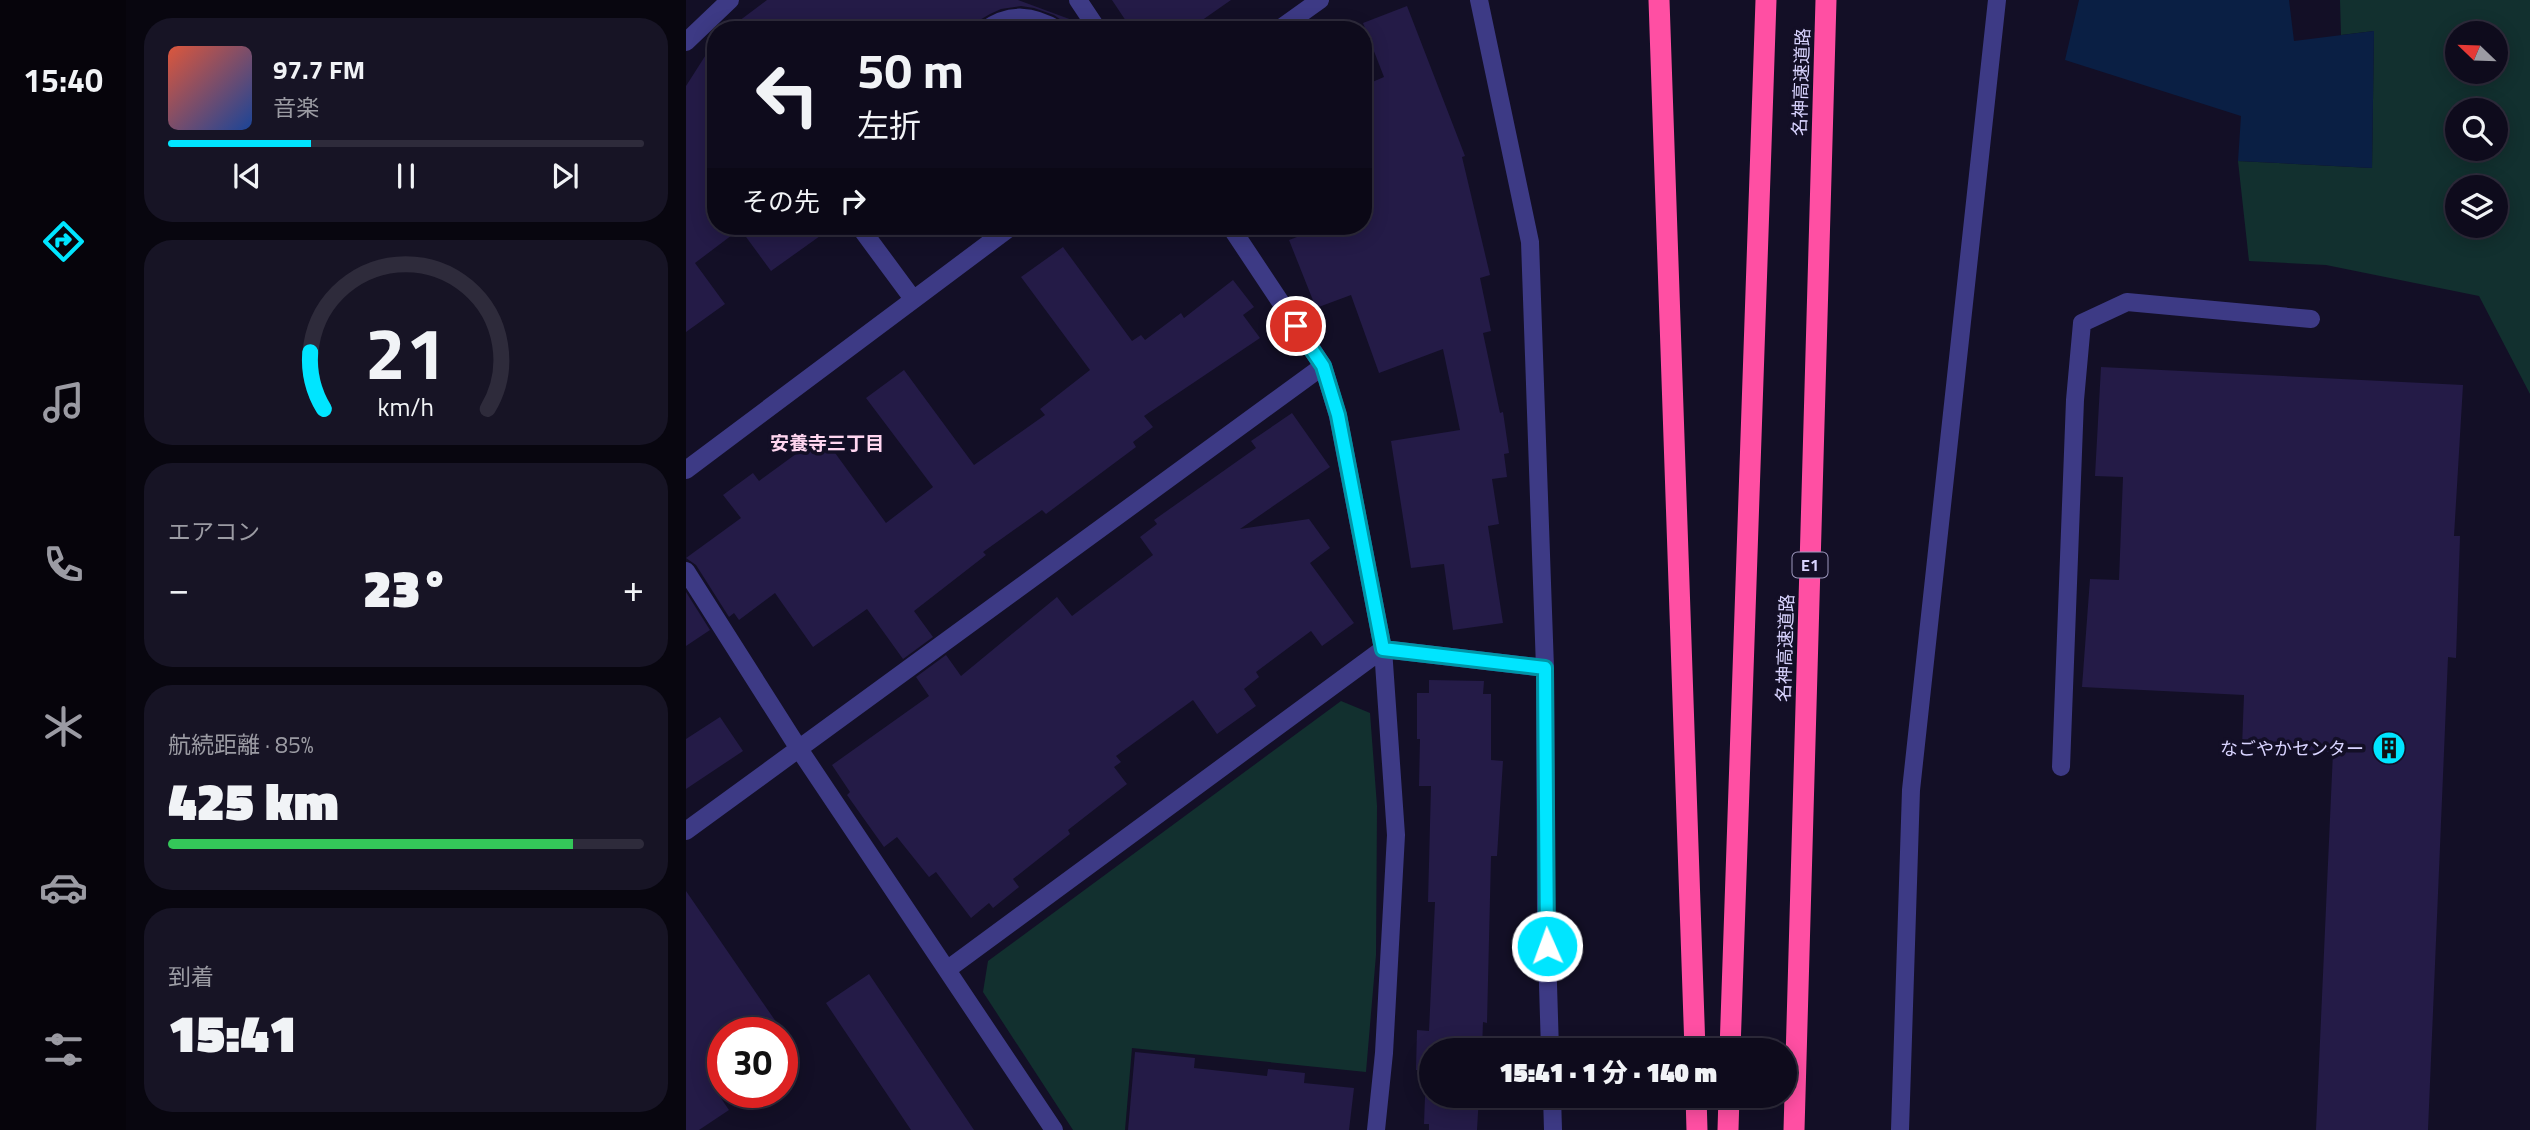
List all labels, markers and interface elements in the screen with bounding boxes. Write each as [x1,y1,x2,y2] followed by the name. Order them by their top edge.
[2445,21,2508,84] north arrow
[2445,21,2508,238] map controls
[1786,28,1816,136] street label: 名神高速道路
[857,32,964,107] text: 50 m
[742,49,833,140] icon: left
[273,50,365,89] text: 97.7 FM
[23,56,103,104] text: 15:40
[273,90,319,125] text: 音楽
[2445,98,2508,161] button: search
[857,101,921,149] text: 左折
[228,157,266,195] icon: previous
[387,157,425,195] icon: pause
[546,157,584,195] icon: next
[2445,175,2508,238] button: layers
[742,182,820,221] text: その先
[834,182,872,220] icon: right
[39,217,88,266] icon: directions
[1266,296,1326,356] pin
[365,297,447,407] text: 21
[1277,307,1315,345] icon: arrive
[39,378,88,427] icon: music
[378,387,434,425] text: km/h
[770,428,884,457] district label: 安養寺三丁目
[168,514,260,549] text: エアコン
[39,540,88,589] icon: phone
[363,548,449,627] text: 23°
[1792,552,1828,578] road number: E1
[168,559,189,617] text: −
[623,559,644,617] text: +
[1770,594,1800,702] street label: 名神高速道路
[39,702,88,751] icon: climate
[168,727,314,762] text: 航続距離 · 85%
[2370,729,2408,767] building icon: なごやかセンター
[2220,735,2364,762] place label: なごやかセンター
[168,761,339,840] text: 425 km
[39,863,88,912] icon: car
[1510,909,1584,983] position arrow
[168,959,214,994] text: 到着
[168,993,297,1072] text: 15:41
[707,1017,798,1108] speed limit sign: 30
[39,1025,88,1074] icon: filters
[1499,1053,1717,1092] text: 15:41 · 1 分 · 140 m

